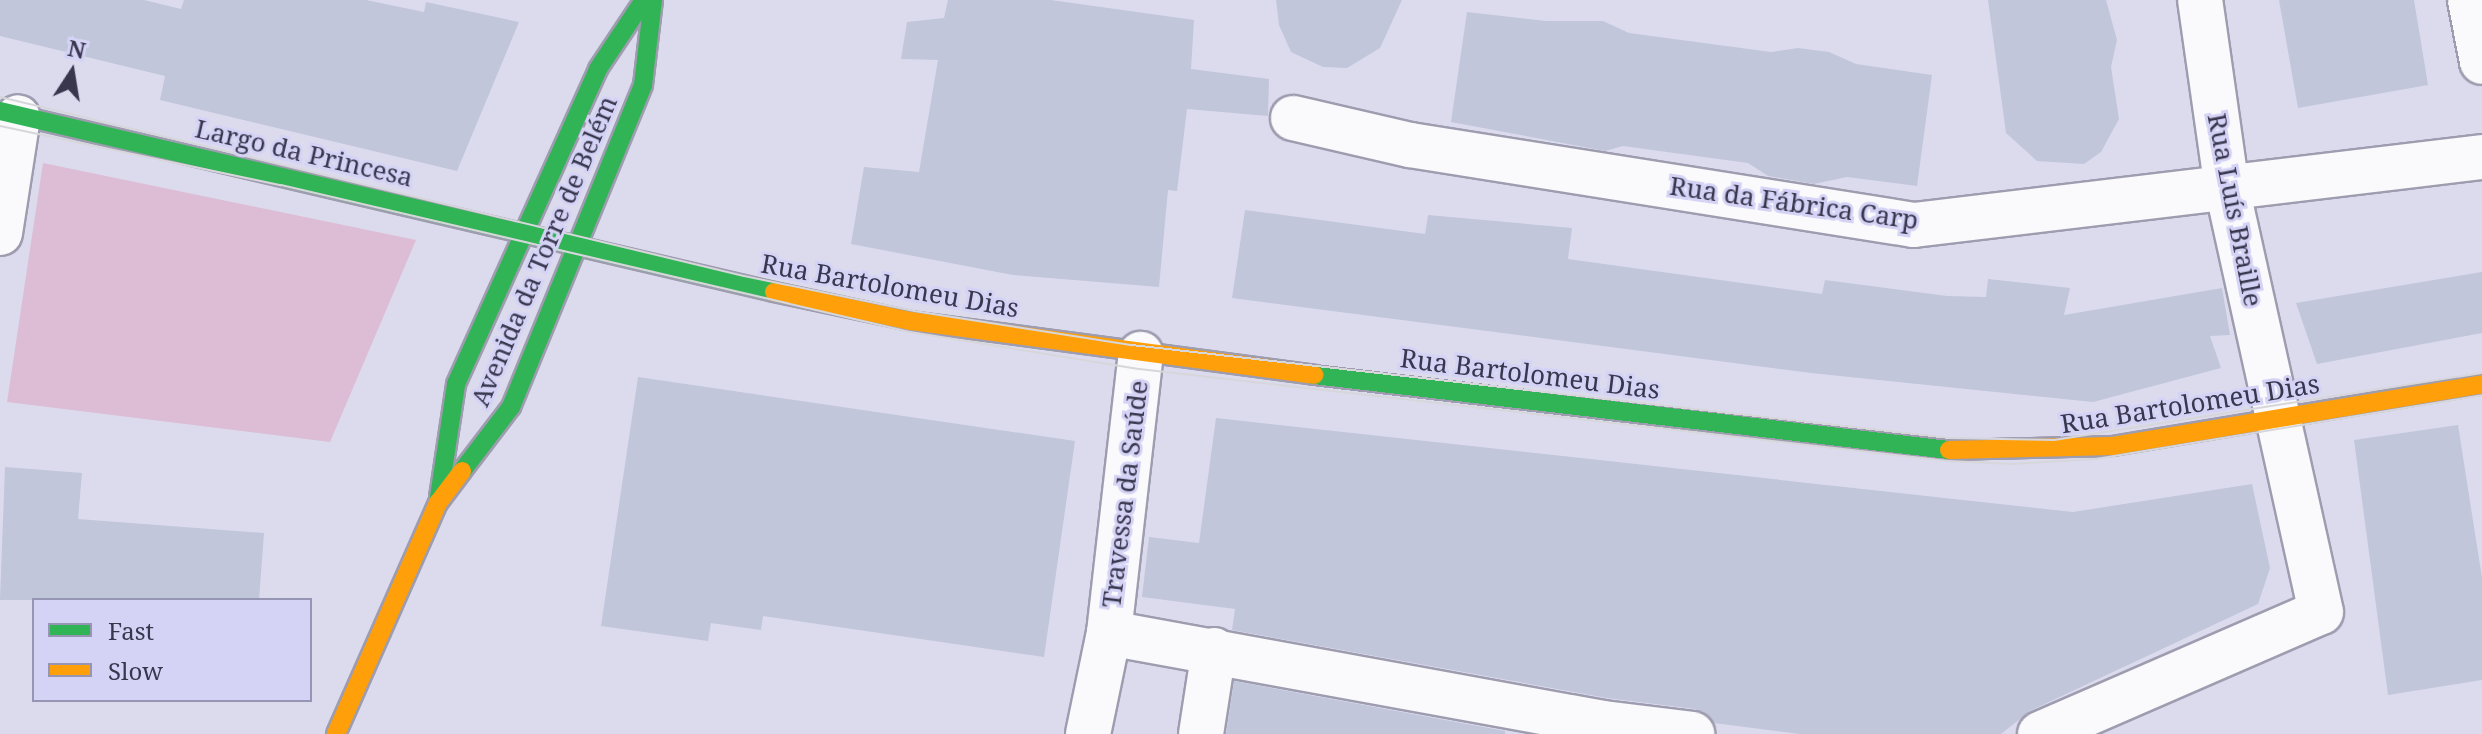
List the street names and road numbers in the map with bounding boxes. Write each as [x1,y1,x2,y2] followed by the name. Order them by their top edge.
[464,91,624,411] street label: Avenida da Torre de Belém
[2201,111,2269,309] street label: Rua Luís Braille
[192,113,416,193] street label: Largo da Princesa
[1668,170,1920,236] street label: Rua da Fábrica Carp
[759,248,1021,324] street label: Rua Bartolomeu Dias
[1398,343,1662,405] street label: Rua Bartolomeu Dias
[2058,368,2322,440] street label: Rua Bartolomeu Dias
[1096,379,1154,609] street label: Travessa da Saúde

